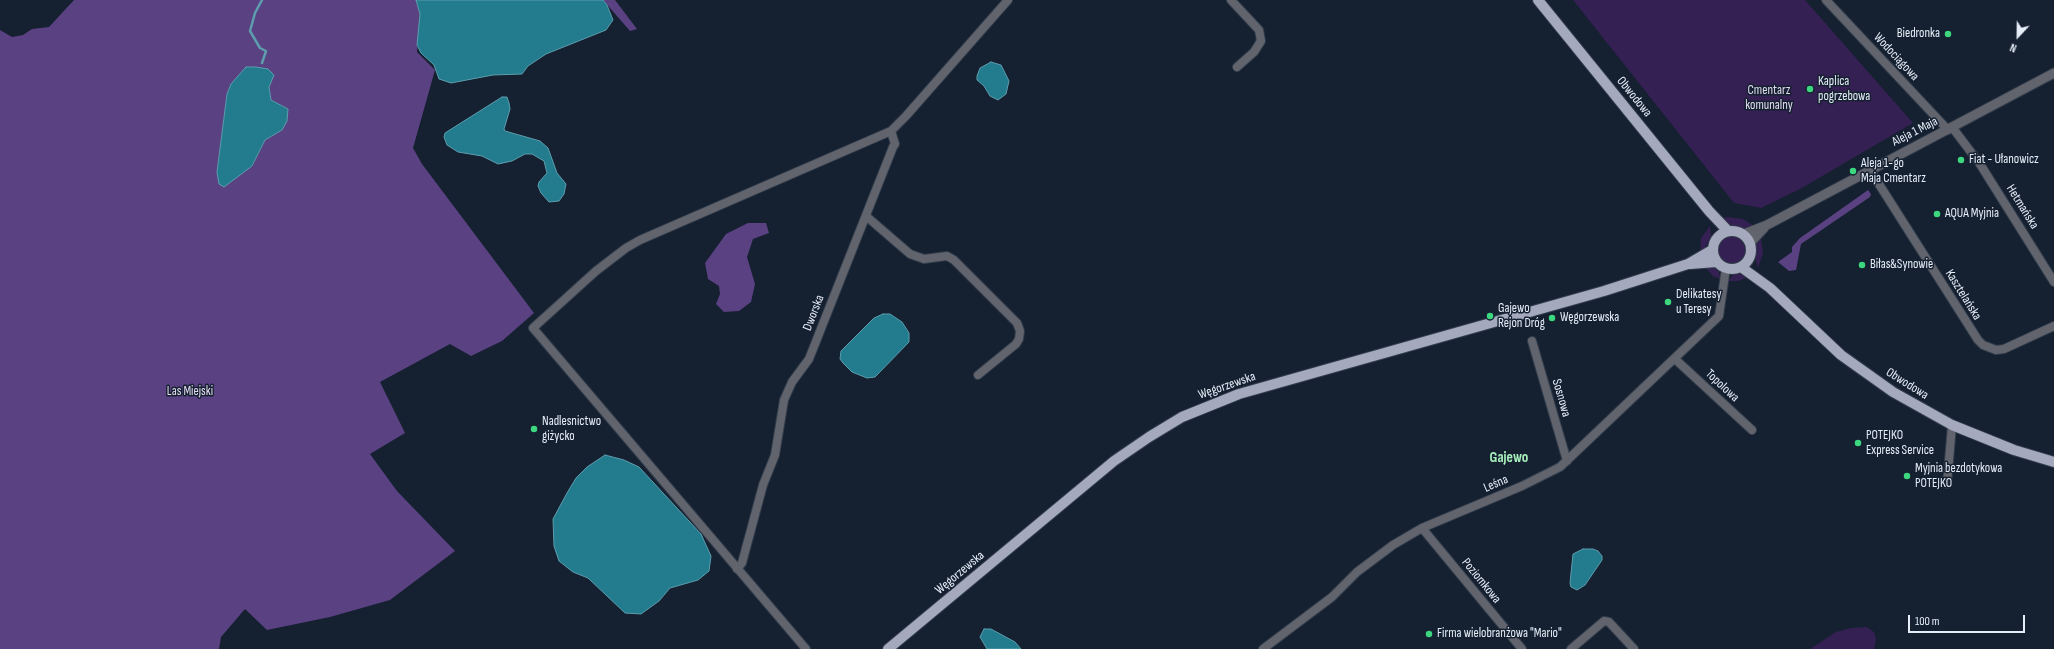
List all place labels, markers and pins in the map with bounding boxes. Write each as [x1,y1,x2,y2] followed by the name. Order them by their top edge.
[1897,26,1940,42] place label: Biedronka
[1943,29,1953,39] marker: Biedronka
[1818,74,1870,105] place label: Kaplica pogrzebowa
[1805,84,1815,94] marker: Kaplica pogrzebowa
[1969,152,2039,168] place label: Fiat - Ułanowicz
[1956,155,1966,165] marker: Fiat - Ułanowicz
[1861,156,1926,187] place label: Aleja 1-go Maja Cmentarz
[1848,166,1858,176] marker: Aleja 1-go Maja Cmentarz
[1945,206,1999,222] place label: AQUA Myjnia
[1932,209,1942,219] marker: AQUA Myjnia
[1870,257,1933,273] place label: Biłas&Synowie
[1857,260,1867,270] marker: Biłas&Synowie
[1676,287,1721,318] place label: Delikatesy u Teresy
[1663,297,1673,307] marker: Delikatesy u Teresy
[1498,301,1545,332] place label: Gajewo Rejon Dróg
[1560,310,1619,326] place label: Węgorzewska
[1485,311,1495,321] marker: Gajewo Rejon Dróg
[1547,313,1557,323] marker: Węgorzewska
[542,414,601,445] place label: Nadlesnictwo giżycko
[529,424,539,434] marker: Nadlesnictwo giżycko
[1866,428,1934,459] place label: POTEJKO Express Service
[1853,438,1863,448] marker: POTEJKO Express Service
[1915,461,2002,492] place label: Myjnia bezdotykowa POTEJKO
[1902,471,1912,481] marker: Myjnia bezdotykowa POTEJKO
[1437,626,1562,642] place label: Firma wielobranżowa "Mario"
[1424,629,1434,639] marker: Firma wielobranżowa "Mario"

